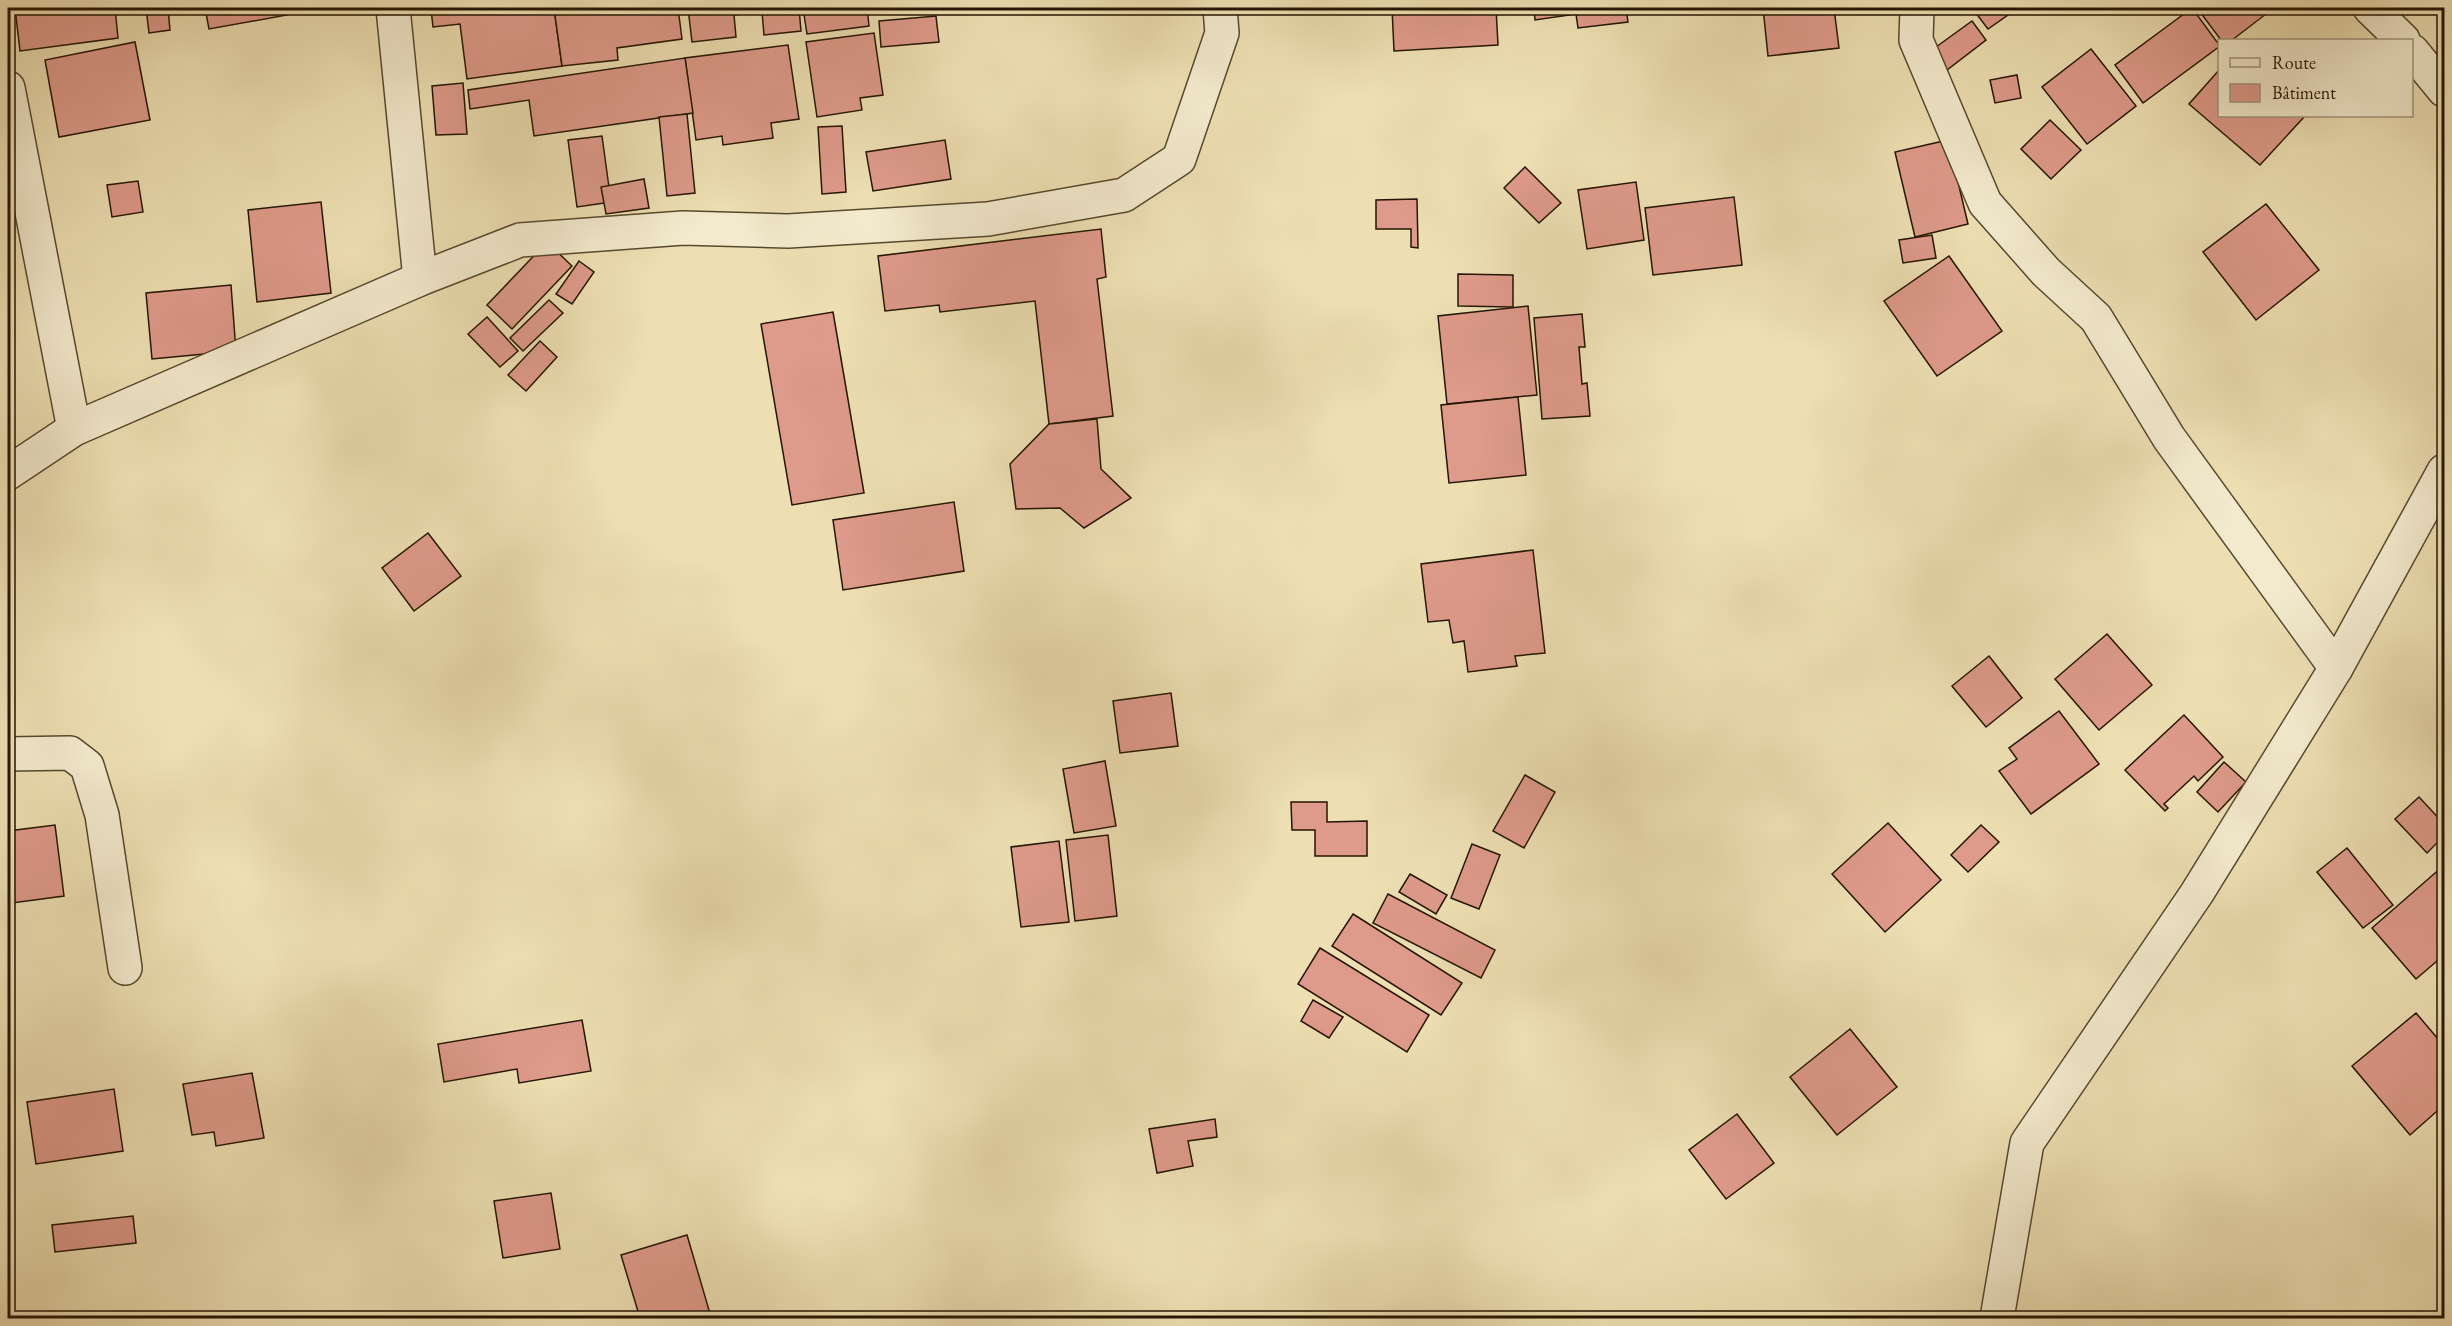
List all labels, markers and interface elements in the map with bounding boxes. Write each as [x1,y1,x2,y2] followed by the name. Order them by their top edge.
[2218,39,2413,117] legend
[2272,51,2316,74] text: Route
[2272,81,2336,104] text: Bâtiment

